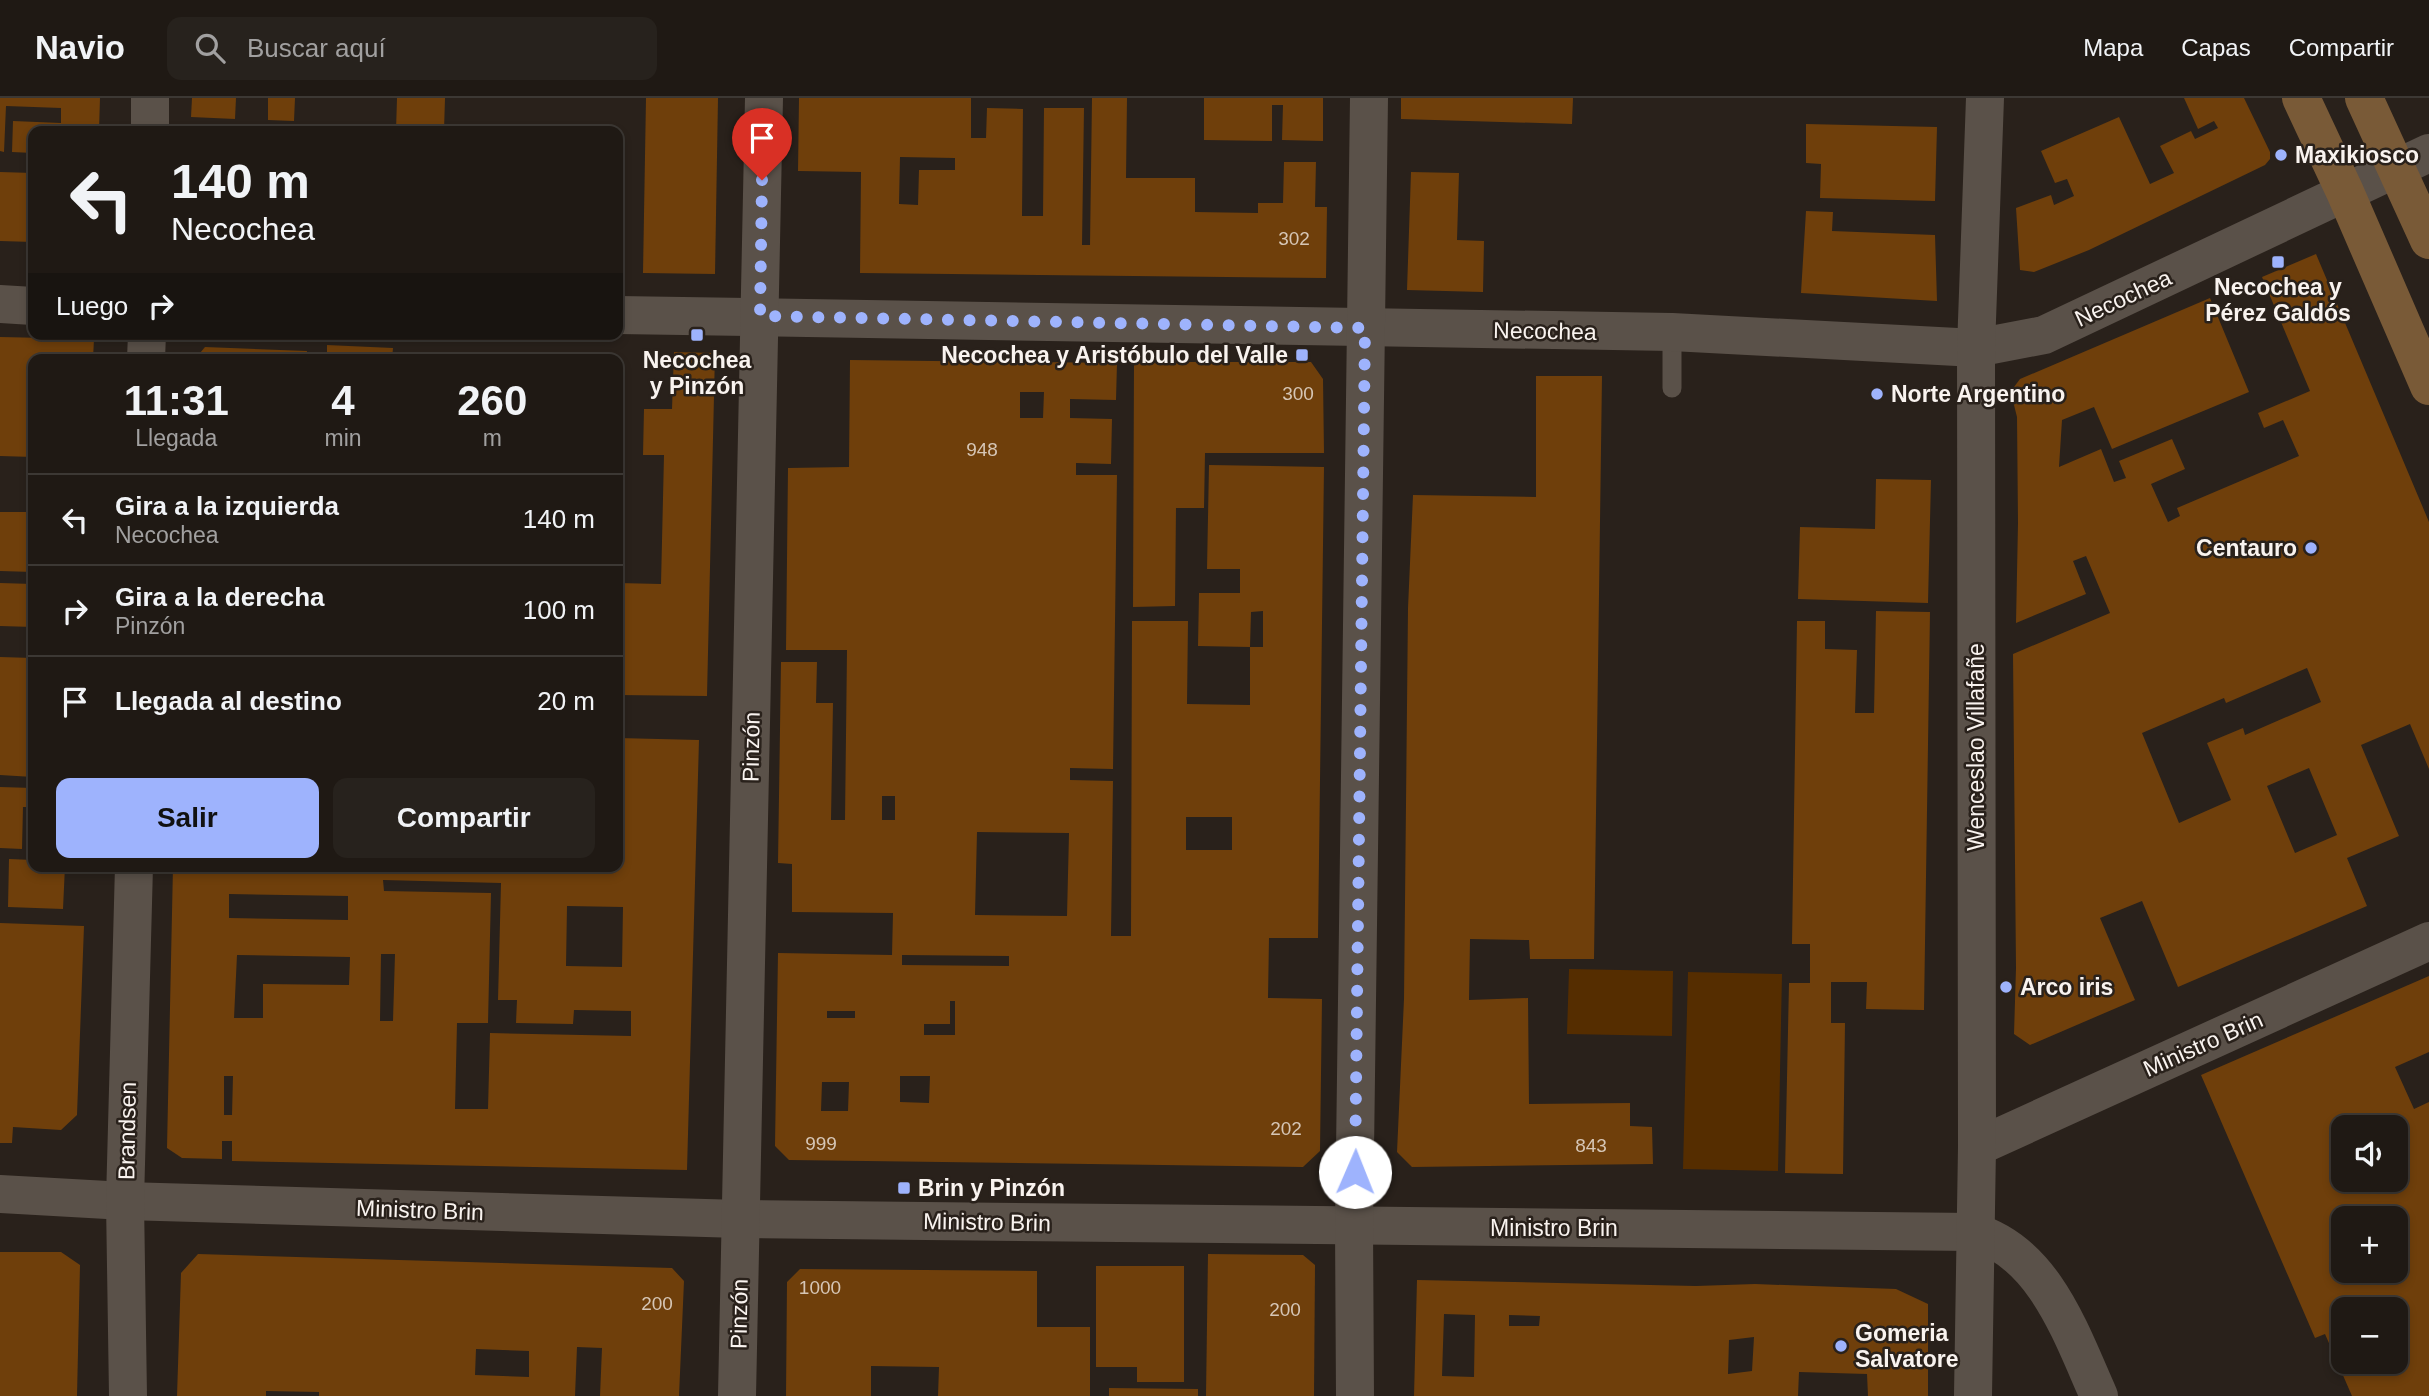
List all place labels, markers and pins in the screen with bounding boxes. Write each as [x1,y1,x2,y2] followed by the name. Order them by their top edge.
[732,108,792,180] pin
[2295,142,2419,168] place label: Maxikiosco
[2273,147,2289,163] marker: Maxikiosco
[2270,254,2286,270] marker: Necochea y Pérez Galdós
[2205,274,2351,326] place label: Necochea y Pérez Galdós
[689,327,705,343] marker: Necochea y Pinzón
[941,342,1288,368] place label: Necochea y Aristóbulo del Valle
[643,347,752,399] place label: Necochea y Pinzón
[1294,347,1310,363] marker: Necochea y Aristóbulo del Valle
[1891,381,2065,407] place label: Norte Argentino
[1869,386,1885,402] marker: Norte Argentino
[2196,535,2297,561] place label: Centauro
[2303,540,2319,556] marker: Centauro
[2020,974,2113,1000] place label: Arco iris
[1998,979,2014,995] marker: Arco iris
[918,1175,1065,1201] place label: Brin y Pinzón
[896,1180,912,1196] marker: Brin y Pinzón
[1855,1320,1959,1372] place label: Gomeria Salvatore
[1833,1338,1849,1354] marker: Gomeria Salvatore

